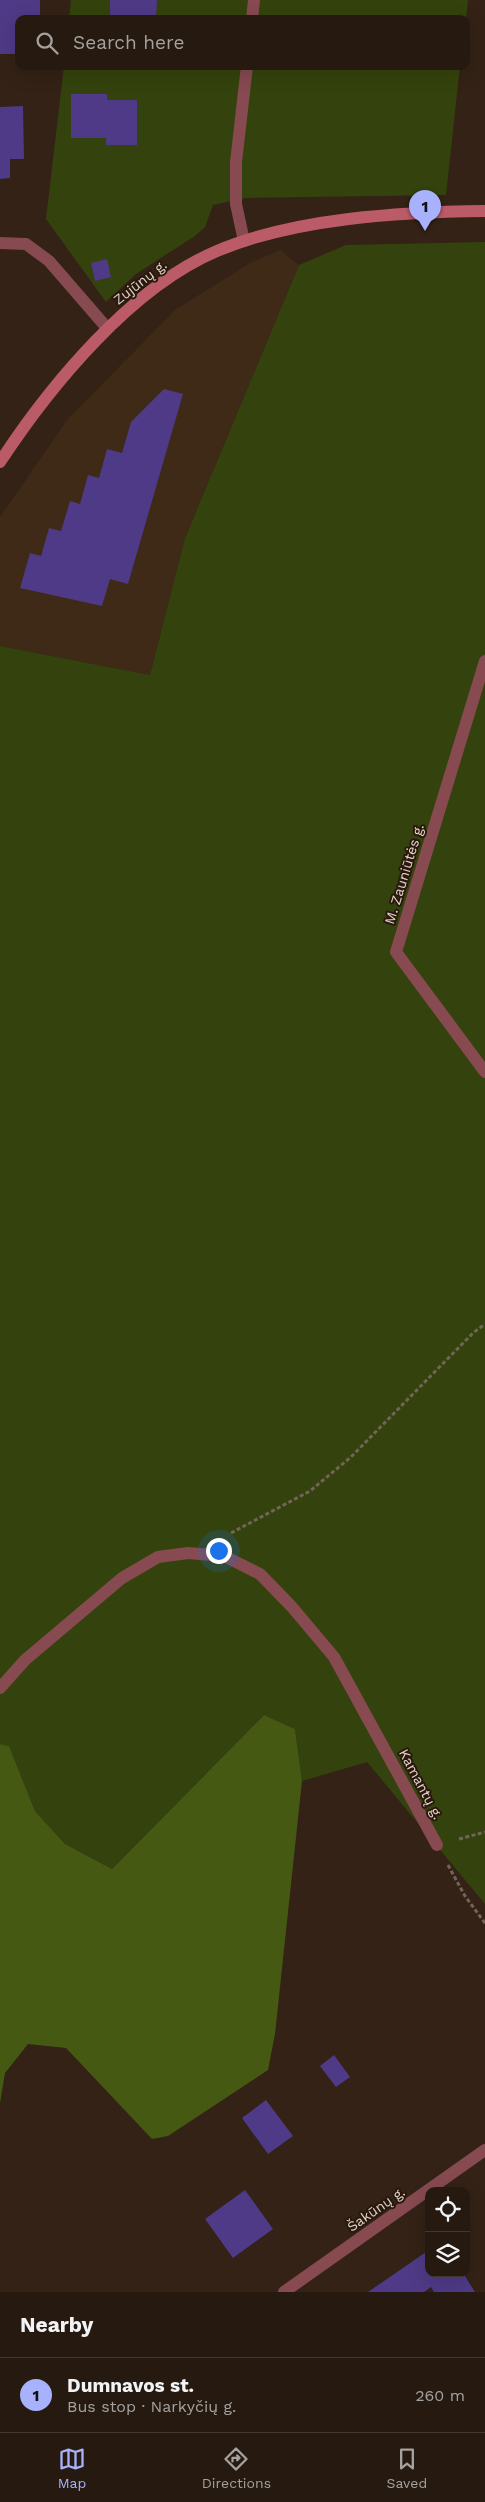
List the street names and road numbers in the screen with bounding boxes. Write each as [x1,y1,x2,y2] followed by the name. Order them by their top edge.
[110,256,170,308] street label: Zujūnų g.
[381,822,427,926] street label: M. Zauniūtės g.
[396,1746,446,1822] street label: Kamantų g.
[344,2183,408,2235] street label: Šakūnų g.

